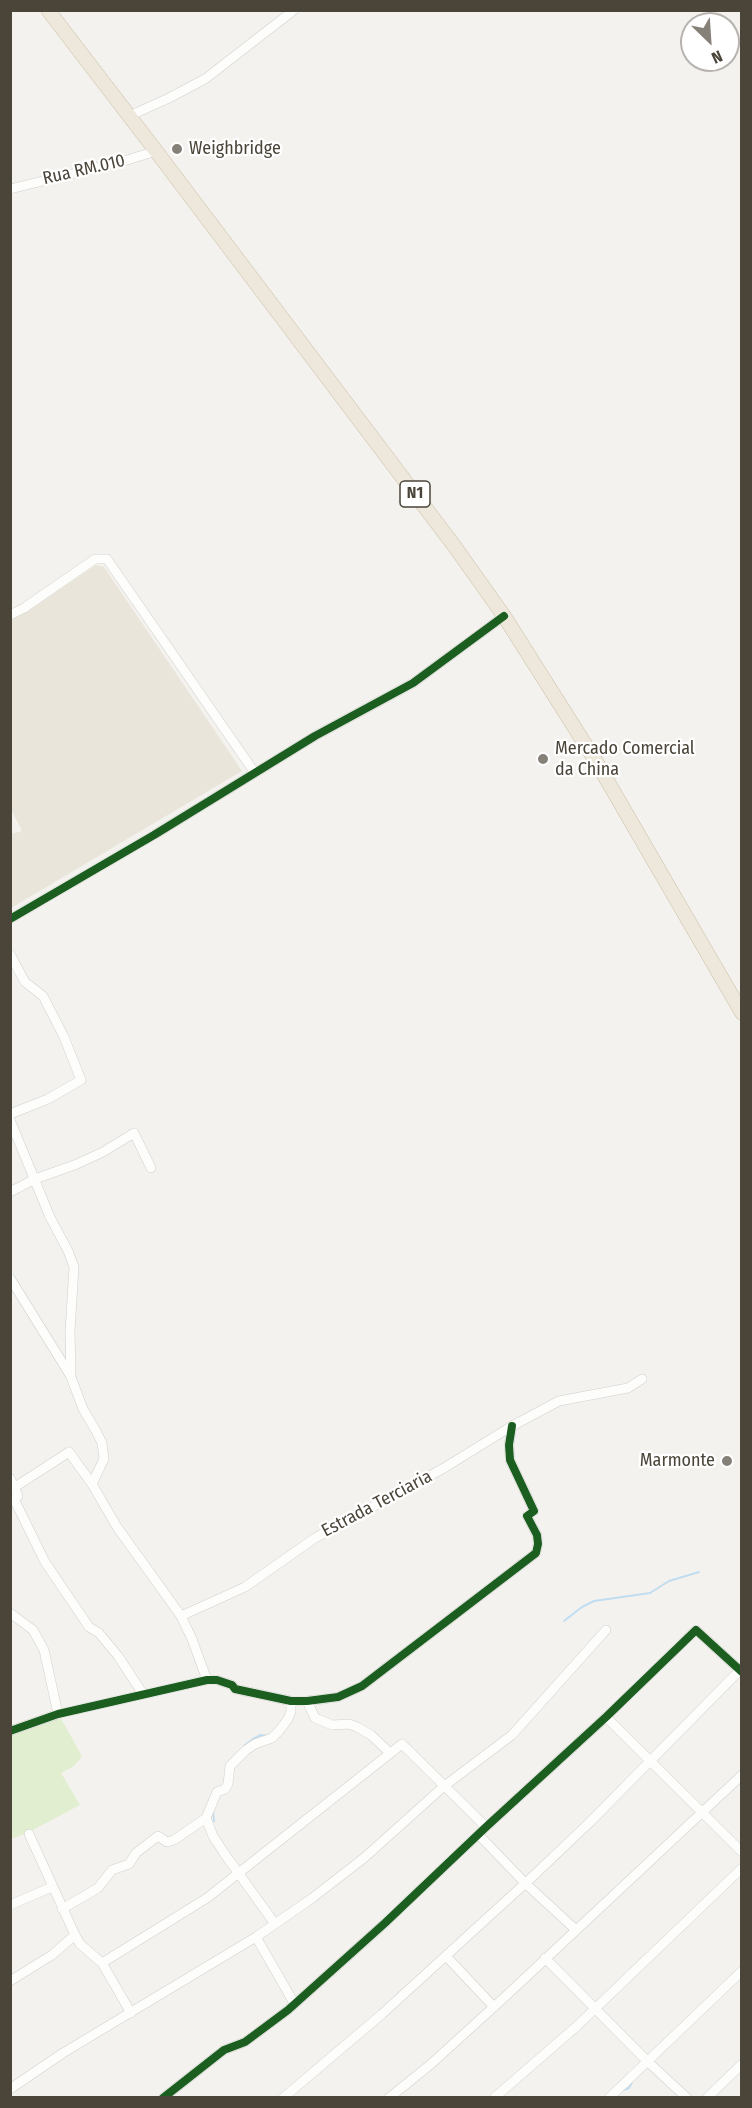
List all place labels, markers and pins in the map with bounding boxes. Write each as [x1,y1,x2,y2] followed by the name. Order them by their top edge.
[189,138,281,160] place label: Weighbridge
[170,142,184,156] marker: Weighbridge
[555,738,695,780] place label: Mercado Comercial da China
[536,752,550,766] marker: Mercado Comercial da China
[640,1450,715,1472] place label: Marmonte
[720,1454,734,1468] marker: Marmonte

